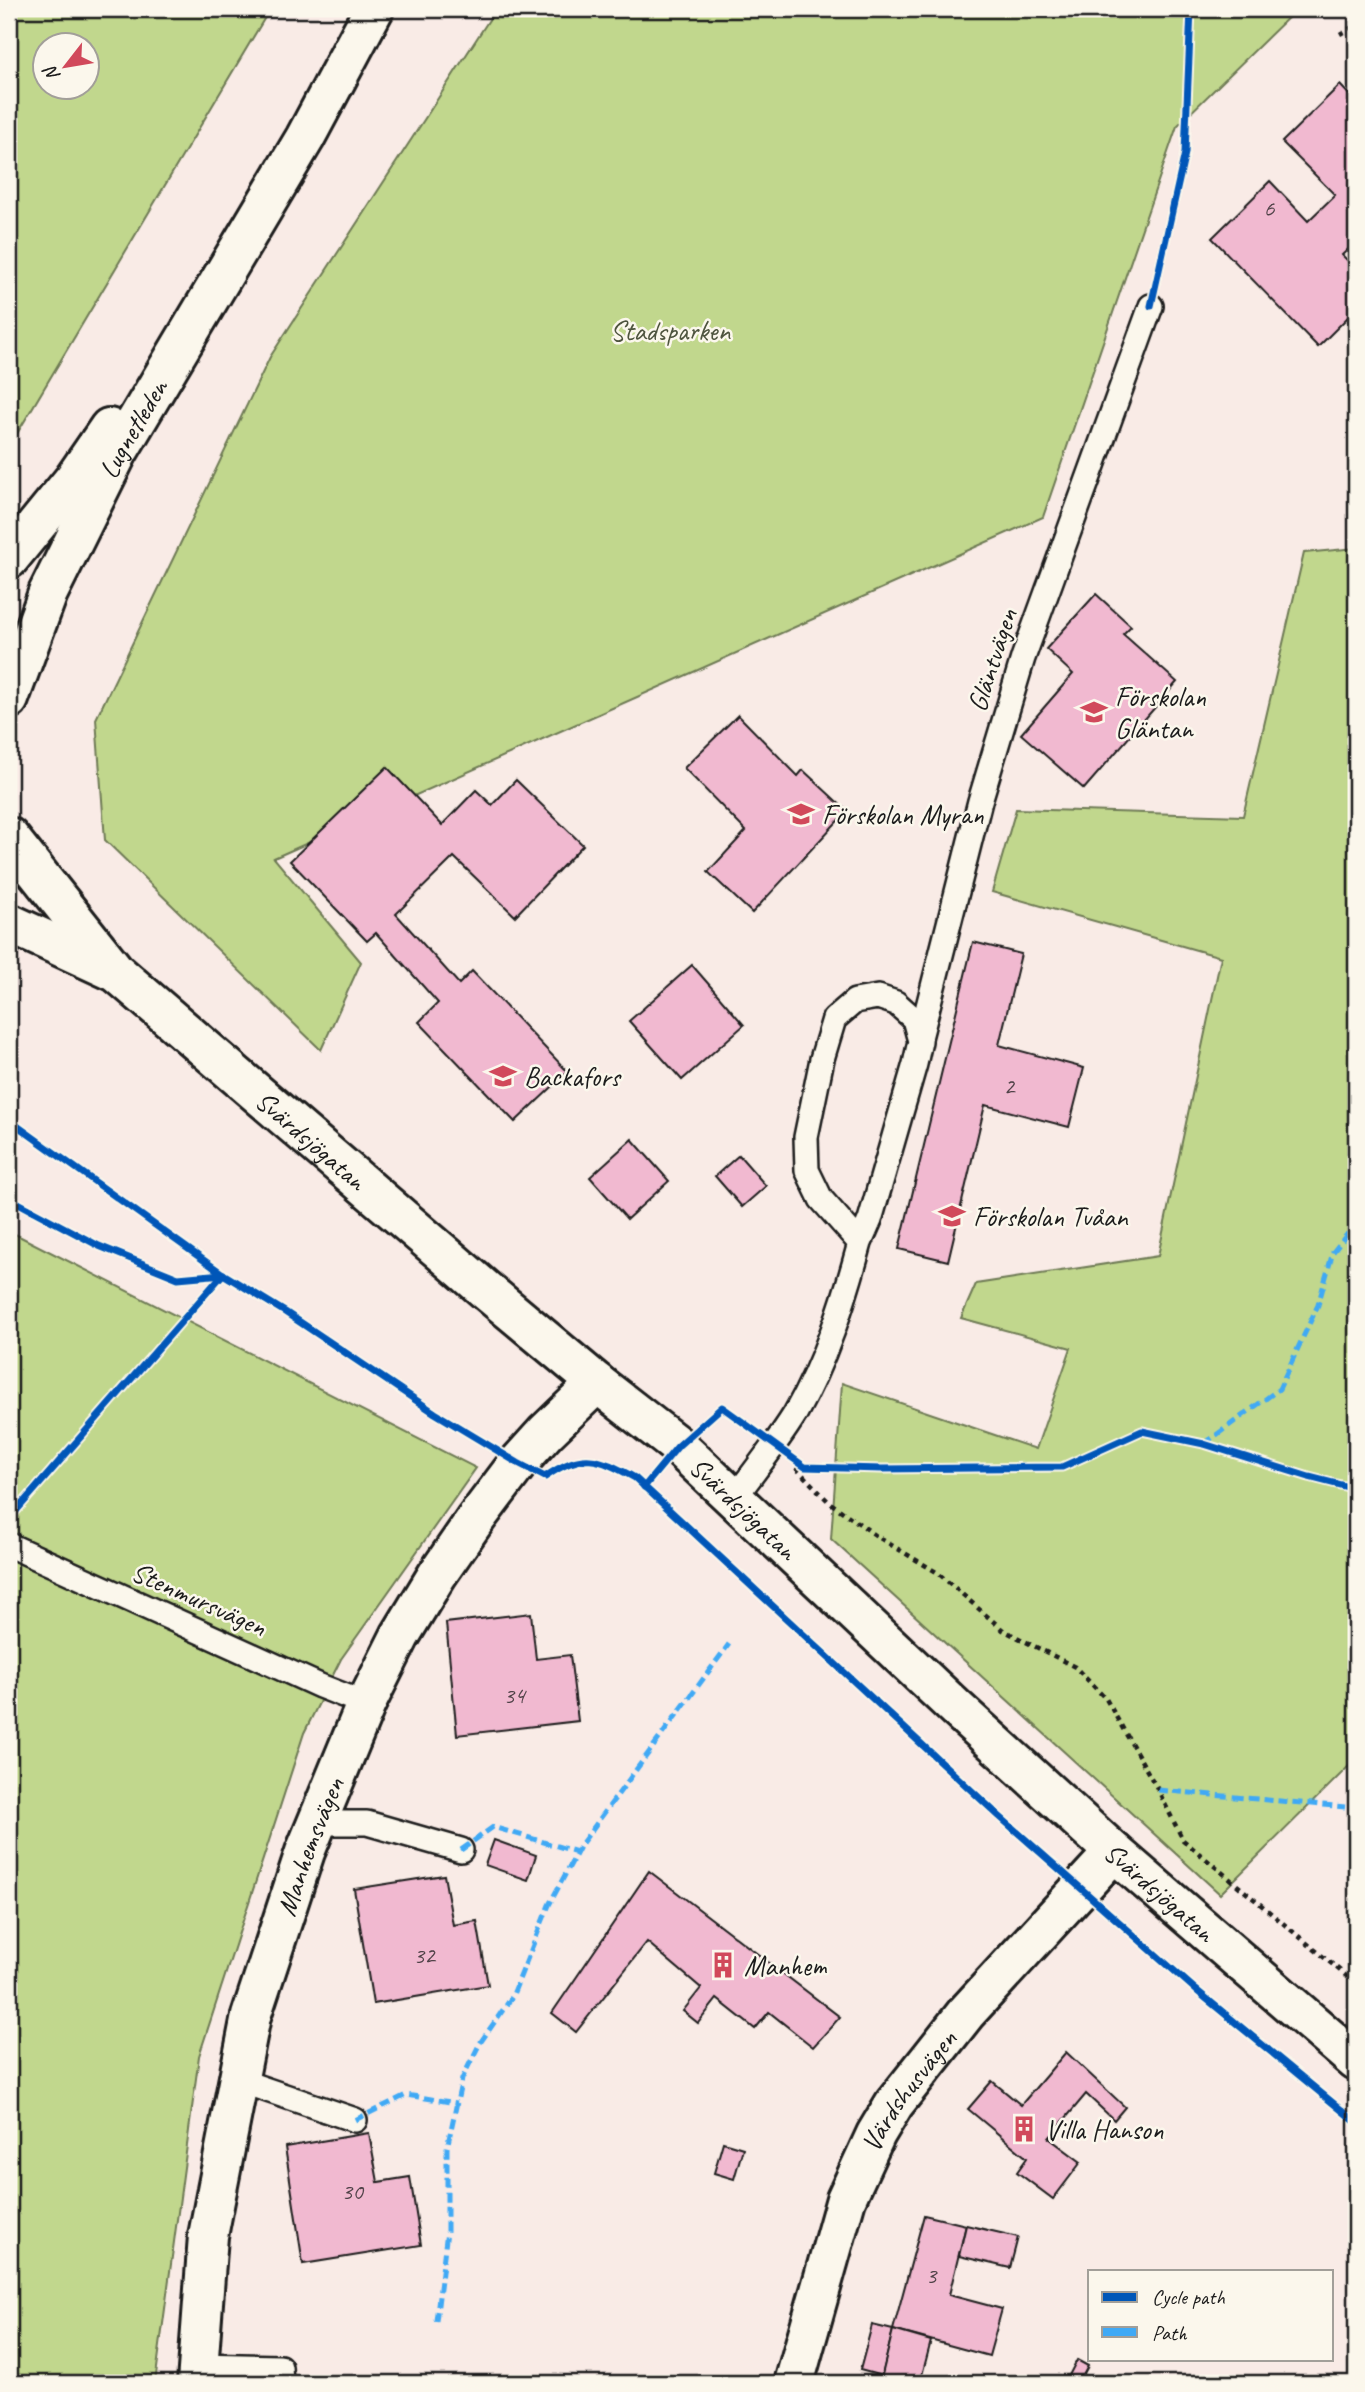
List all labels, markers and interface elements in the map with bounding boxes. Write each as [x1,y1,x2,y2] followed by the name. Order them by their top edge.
[32,32,102,102] north arrow
[37,60,66,85] text: N
[1264,193,1276,223] house number: 6
[610,313,731,348] park label: Stadsparken
[90,371,176,484] street label: Lugnetleden
[959,604,1025,716] street label: Gläntvägen
[1115,679,1206,746] place label: Förskolan Gläntan
[1079,697,1109,727] school or university icon: Förskolan Gläntan
[822,797,984,832] place label: Förskolan Myran
[786,799,816,829] school or university icon: Förskolan Myran
[524,1059,622,1094] place label: Backafors
[488,1061,518,1091] school or university icon: Backafors
[1004,1071,1017,1101] house number: 2
[249,1083,375,1198] street label: Svärdsjögatan
[973,1199,1129,1234] place label: Förskolan Tvåan
[937,1201,967,1231] school or university icon: Förskolan Tvåan
[683,1449,806,1568] street label: Svärdsjögatan
[126,1554,272,1644] street label: Stenmursvägen
[503,1680,527,1710] house number: 34
[268,1772,352,1920] street label: Manhemsvägen
[1097,1834,1224,1950] street label: Svärdsjögatan
[413,1940,437,1970] house number: 32
[744,1948,828,1983] place label: Manhem
[708,1950,738,1980] building icon: Manhem
[853,2022,964,2157] street label: Värdshusvägen
[1045,2112,1164,2147] place label: Villa Hanson
[1009,2114,1039,2144] building icon: Villa Hanson
[341,2176,365,2206] house number: 30
[926,2260,939,2290] house number: 3
[1088,2270,1334,2360] legend
[1152,2284,1225,2310] text: Cycle path
[1152,2320,1188,2346] text: Path

